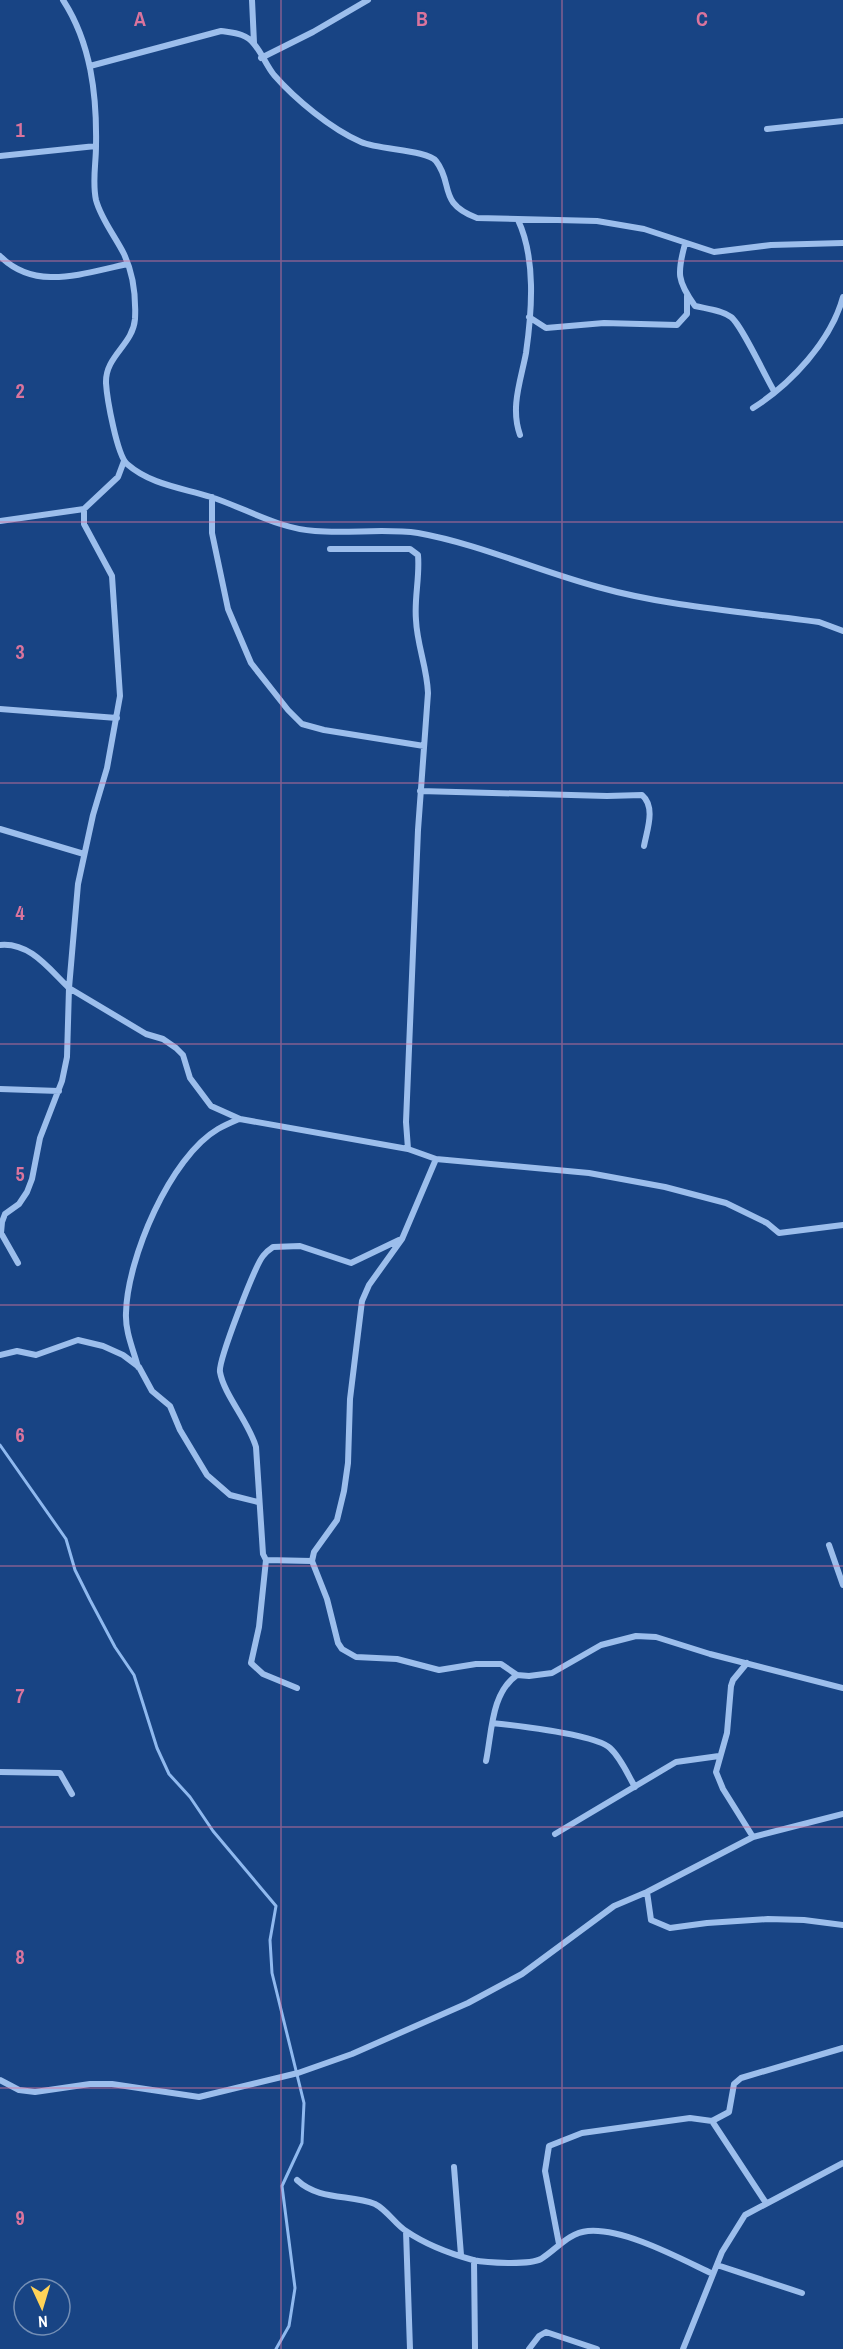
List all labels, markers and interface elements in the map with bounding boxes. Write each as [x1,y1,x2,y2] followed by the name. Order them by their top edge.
[134,5,146,32] text: A
[416,5,428,32] text: B
[696,5,708,32] text: C
[15,116,25,143] text: 1
[15,377,25,404] text: 2
[15,638,25,665] text: 3
[15,899,25,926] text: 4
[15,1160,25,1187] text: 5
[15,1421,25,1448] text: 6
[15,1682,25,1709] text: 7
[15,1943,25,1970] text: 8
[15,2204,25,2231] text: 9
[12,2277,72,2337] north arrow
[38,2311,49,2333] text: N

